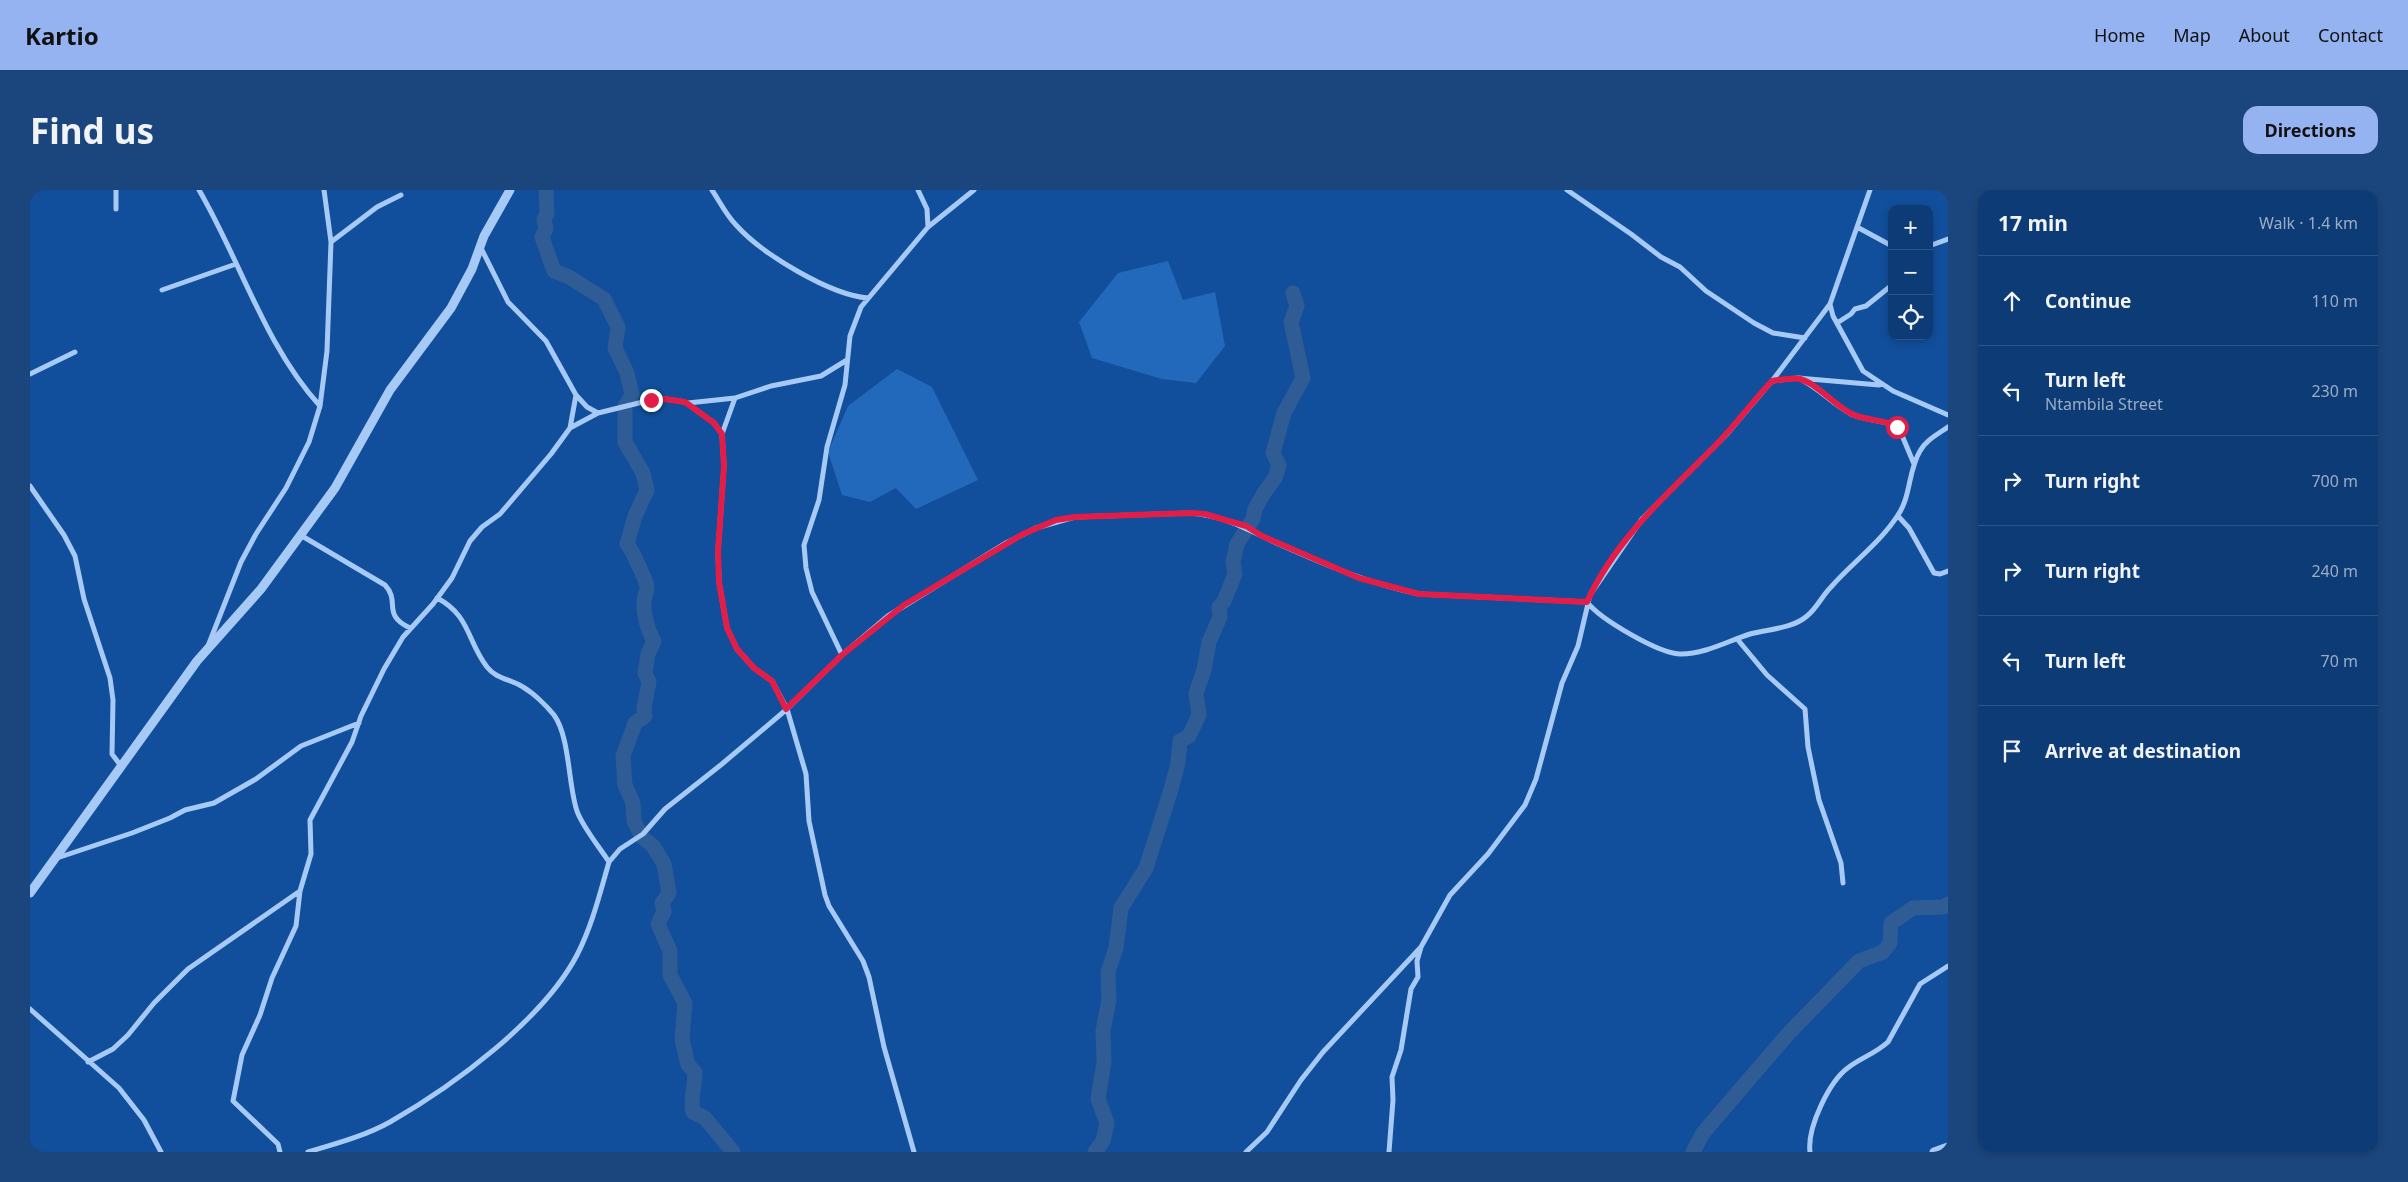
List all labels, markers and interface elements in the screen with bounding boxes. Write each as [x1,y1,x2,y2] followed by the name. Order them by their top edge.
[25,19,99,52] text: Kartio
[2094,23,2145,47] text: Home
[2173,23,2211,47] text: Map
[2239,23,2290,47] text: About
[2318,23,2383,47] text: Contact
[2243,106,2378,154] button: Directions
[30,107,154,154] text: Find us
[1888,205,1933,340] map controls
[1888,205,1933,250] button: +
[1998,209,2068,237] text: 17 min
[2259,212,2358,234] text: Walk · 1.4 km
[1888,250,1933,295] button: −
[1998,287,2026,315] icon: ahead
[2045,288,2131,314] text: Continue
[2311,290,2358,312] text: 110 m
[1888,295,1933,340] button: locate
[2045,367,2126,393] text: Turn left
[1998,377,2026,405] icon: left
[2311,380,2358,402] text: 230 m
[640,389,663,412] route end
[2045,393,2163,415] text: Ntambila Street
[1886,416,1909,439] route start
[1998,467,2026,495] icon: right
[2045,468,2140,494] text: Turn right
[2311,470,2358,492] text: 700 m
[1998,557,2026,585] icon: right
[2045,558,2140,584] text: Turn right
[2311,560,2358,582] text: 240 m
[1998,647,2026,675] icon: left
[2045,648,2126,674] text: Turn left
[2321,650,2358,672] text: 70 m
[1998,737,2026,765] icon: arrive
[2045,738,2241,764] text: Arrive at destination

